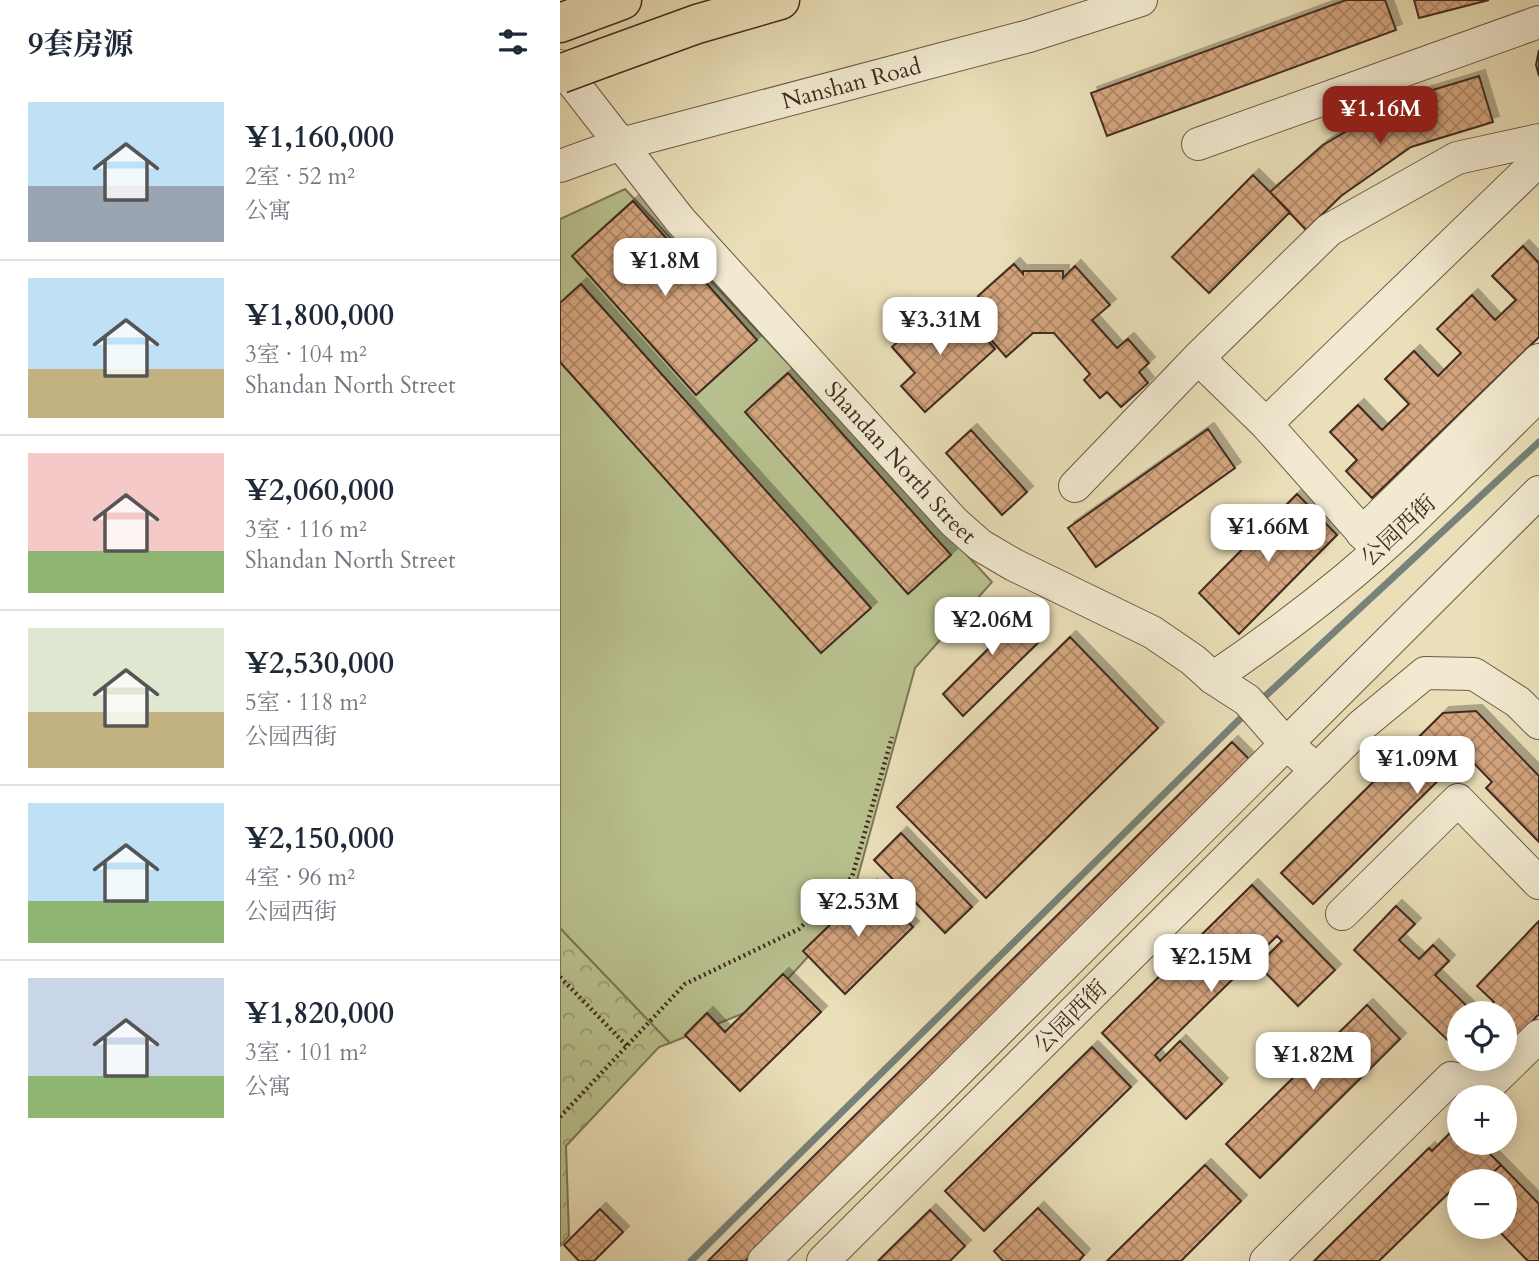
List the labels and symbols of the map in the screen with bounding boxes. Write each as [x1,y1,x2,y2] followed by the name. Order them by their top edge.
[778,50,925,117] street label: Nanshan Road
[1323,86,1437,146] pin: ¥1.16M
[616,238,714,298] pin: ¥1.8M
[883,298,997,357] pin: ¥3.31M
[818,375,983,551] street label: Shandan North Street
[1354,488,1443,573] street label: 公园西街
[1211,504,1325,564] pin: ¥1.66M
[935,598,1049,657] pin: ¥2.06M
[1360,736,1474,796] pin: ¥1.09M
[801,880,915,939] pin: ¥2.53M
[1154,934,1268,994] pin: ¥2.15M
[1027,973,1114,1060] street label: 公园西街
[1256,1032,1370,1092] pin: ¥1.82M

